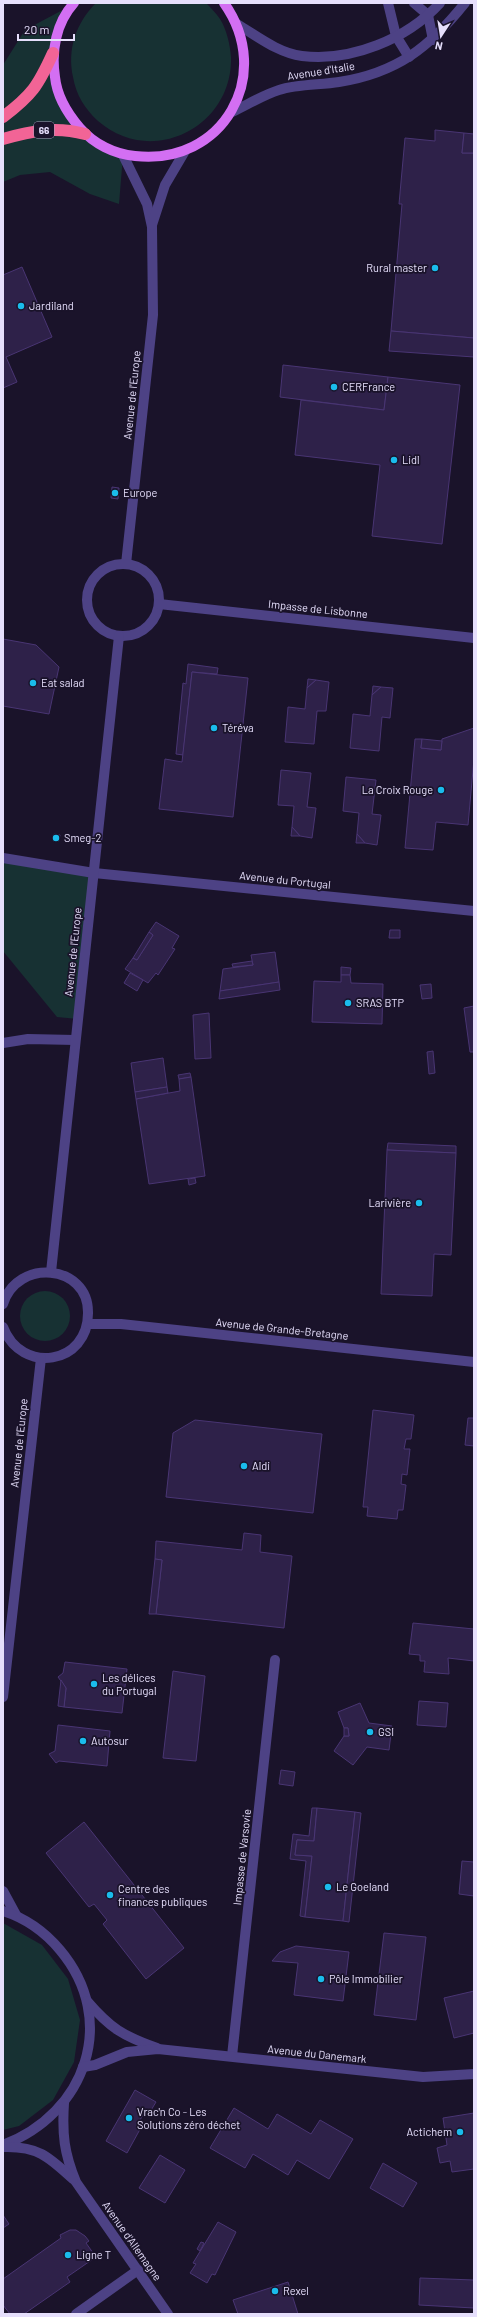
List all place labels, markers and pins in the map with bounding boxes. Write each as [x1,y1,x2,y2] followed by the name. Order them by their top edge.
[366,261,427,274] place label: Rural master
[430,263,440,273] marker: Rural master
[29,299,74,312] place label: Jardiland
[16,301,26,311] marker: Jardiland
[342,380,395,393] place label: CERFrance
[329,382,339,392] marker: CERFrance
[402,453,420,466] place label: Lidl
[389,455,399,465] marker: Lidl
[123,486,157,499] place label: Europe
[110,488,120,498] marker: Europe
[41,676,85,689] place label: Eat salad
[28,678,38,688] marker: Eat salad
[222,721,254,734] place label: Téréva
[209,723,219,733] marker: Téréva
[362,783,433,796] place label: La Croix Rouge
[436,785,446,795] marker: La Croix Rouge
[64,831,102,844] place label: Smeg-2
[51,833,61,843] marker: Smeg-2
[356,996,405,1009] place label: SRAS BTP
[343,998,353,1008] marker: SRAS BTP
[369,1196,411,1209] place label: Larivière
[414,1198,424,1208] marker: Larivière
[252,1459,270,1472] place label: Aldi
[239,1461,249,1471] marker: Aldi
[102,1671,157,1697] place label: Les délices du Portugal
[89,1679,99,1689] marker: Les délices du Portugal
[378,1725,394,1738] place label: GSI
[365,1727,375,1737] marker: GSI
[91,1734,129,1747] place label: Autosur
[78,1736,88,1746] marker: Autosur
[336,1880,389,1893] place label: Le Goeland
[118,1882,207,1908] place label: Centre des finances publiques
[323,1882,333,1892] marker: Le Goeland
[105,1890,115,1900] marker: Centre des finances publiques
[329,1972,403,1985] place label: Pôle Immobilier
[316,1974,326,1984] marker: Pôle Immobilier
[137,2105,240,2131] place label: Vrac'n Co - Les Solutions zéro déchet
[124,2113,134,2123] marker: Vrac'n Co - Les Solutions zéro déchet
[406,2125,452,2138] place label: Actichem
[455,2127,465,2137] marker: Actichem
[76,2248,111,2261] place label: Ligne T
[63,2250,73,2260] marker: Ligne T
[283,2284,309,2297] place label: Rexel
[270,2286,280,2296] marker: Rexel

